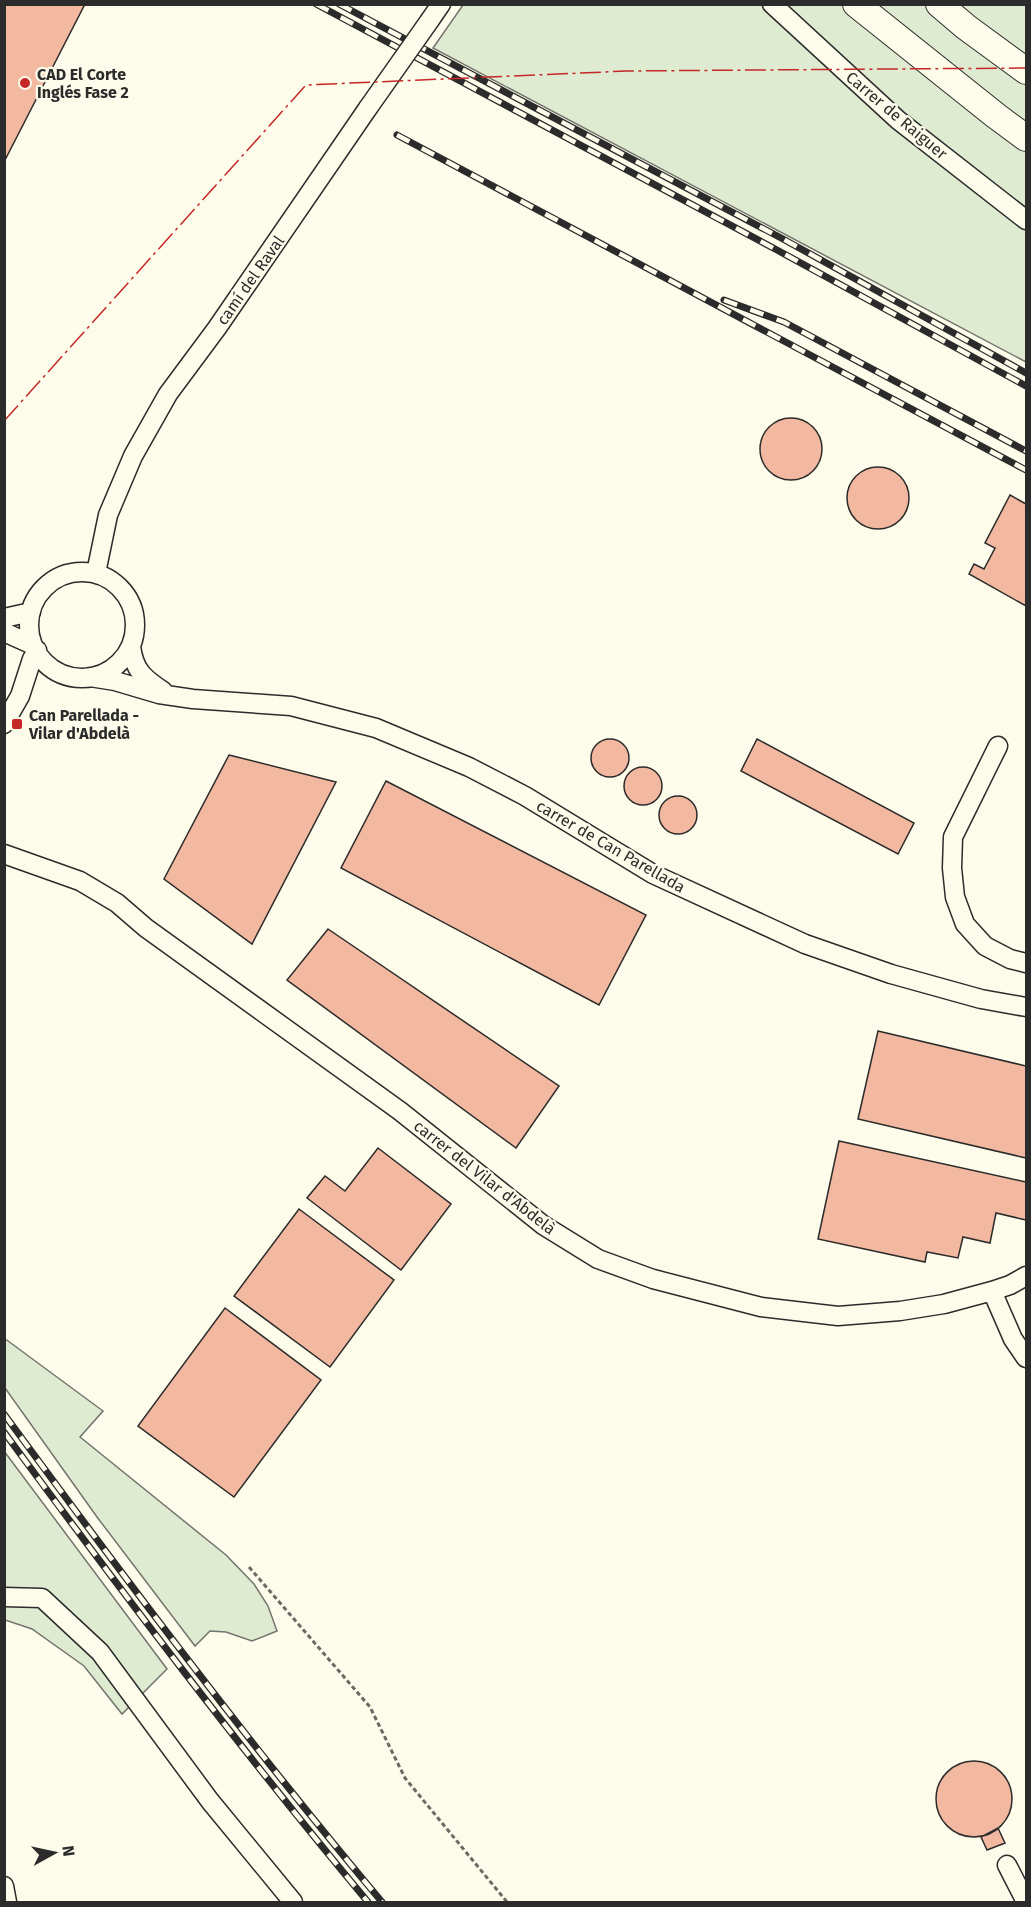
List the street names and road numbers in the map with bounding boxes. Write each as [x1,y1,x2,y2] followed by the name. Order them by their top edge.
[842,68,952,164] street label: Carrer de Raiguer
[213,232,288,329] street label: camí del Raval
[533,796,689,897] street label: carrer de Can Parellada
[410,1116,559,1239] street label: carrer del Vilar d'Abdelà

